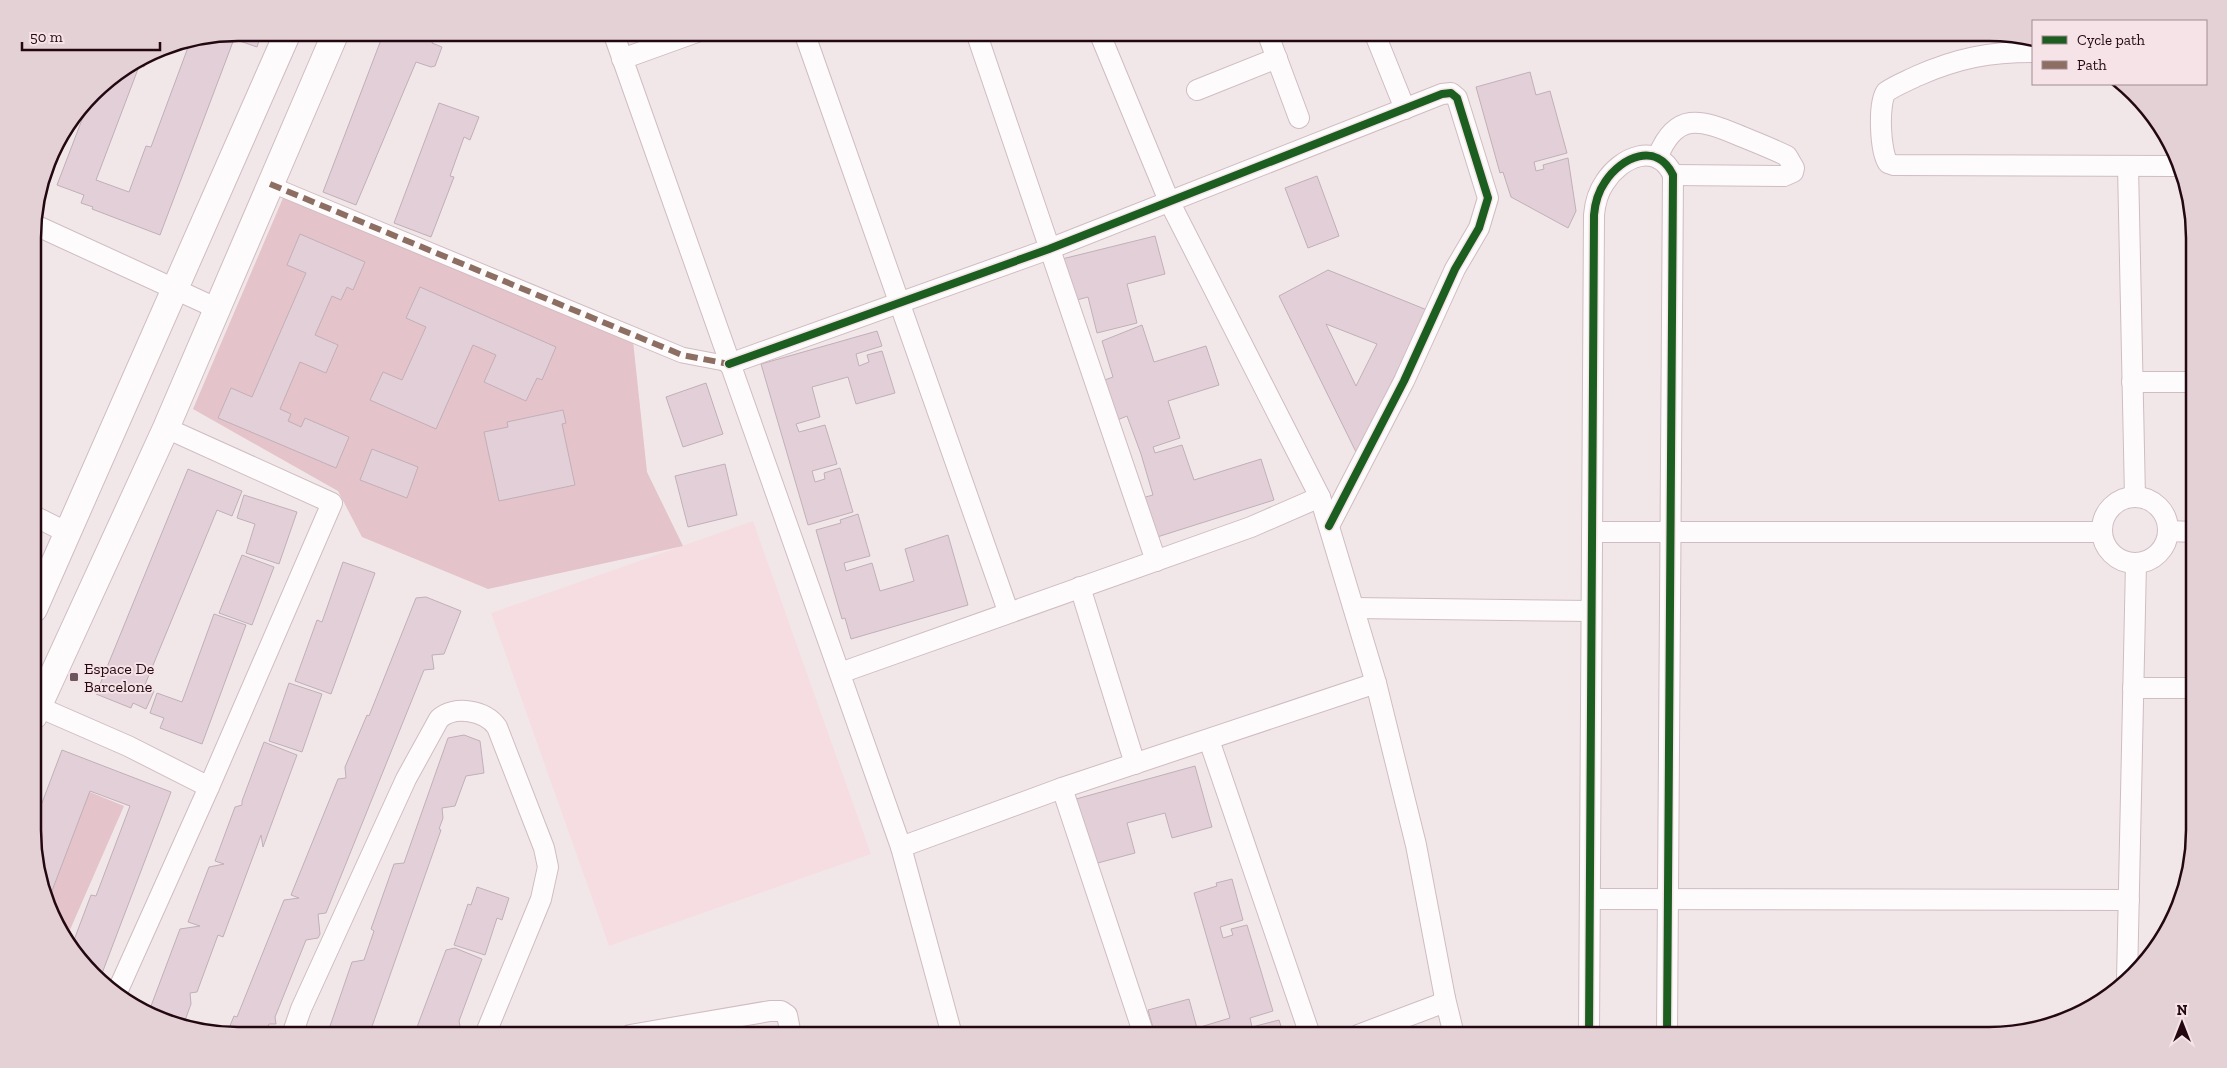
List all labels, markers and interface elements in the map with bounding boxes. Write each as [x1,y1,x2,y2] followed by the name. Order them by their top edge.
[22,20,160,52] scale bar
[2032,20,2207,85] legend
[30,28,63,46] text: 50 m
[2077,31,2146,49] text: Cycle path
[2077,56,2107,74] text: Path
[84,659,154,696] place label: Espace De Barcelone
[68,671,80,683] marker: Espace De Barcelone
[2157,998,2207,1048] north arrow
[2177,1002,2188,1019] text: N

